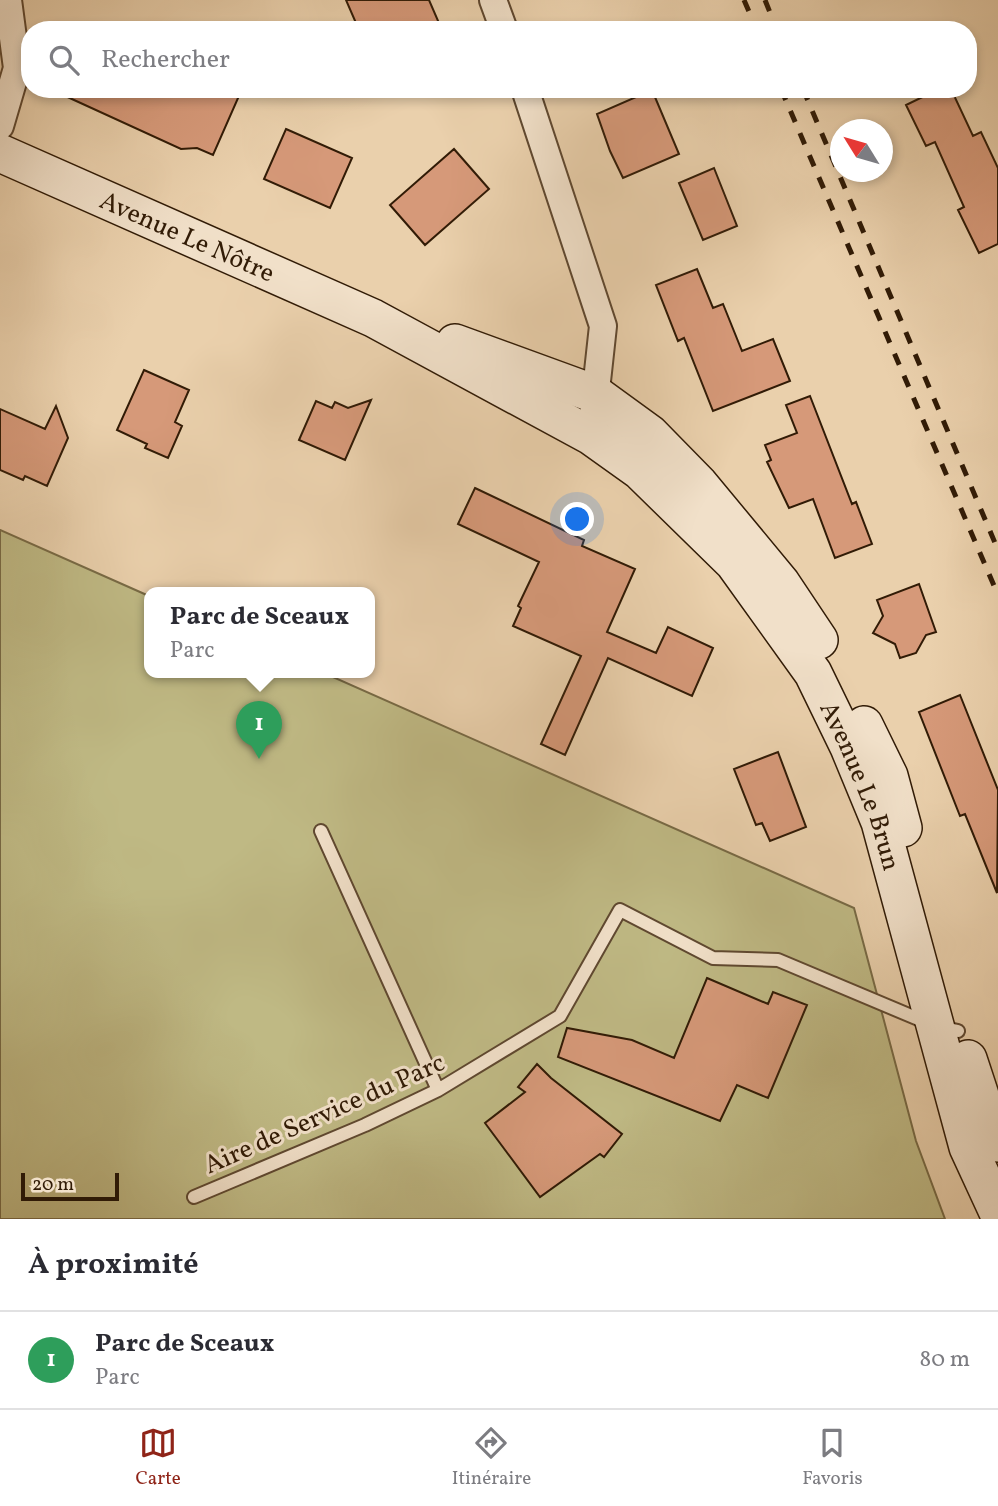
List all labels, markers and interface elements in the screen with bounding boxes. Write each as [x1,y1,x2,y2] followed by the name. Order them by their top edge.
[21,21,977,98] search box
[45,41,83,79] icon: search
[101,42,230,78] text: Rechercher
[830,119,893,182] north arrow
[93,183,280,292] street label: Avenue Le Nôtre
[560,502,594,536] your location
[144,587,375,678] popup
[170,599,349,635] text: Parc de Sceaux
[170,635,215,667] text: Parc
[810,696,908,875] street label: Avenue Le Brun
[236,701,282,759] pin: 1
[199,1045,451,1184] street label: Aire de Service du Parc
[21,1170,119,1202] scale bar
[32,1172,74,1198] text: 20 m
[28,1244,199,1286] text: À proximité
[95,1326,274,1362] text: Parc de Sceaux
[46,1344,56,1376] text: 1
[920,1344,970,1376] text: 80 m
[95,1362,140,1394] text: Parc
[135,1424,181,1492] tab: Carte
[452,1424,531,1492] tab: Itinéraire
[802,1424,863,1492] tab: Favoris

